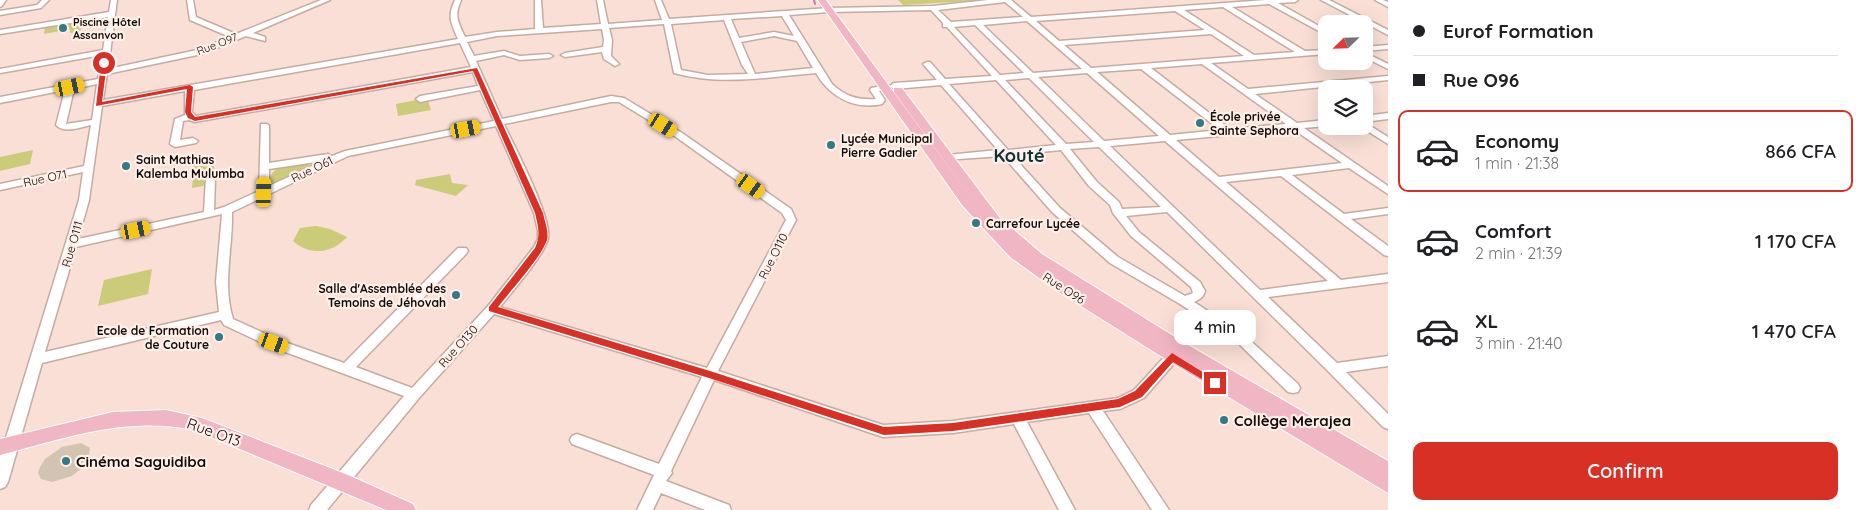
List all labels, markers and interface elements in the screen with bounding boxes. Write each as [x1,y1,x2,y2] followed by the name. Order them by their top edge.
[73,15,141,42] place label: Piscine Hôtel Assanvon
[1318,15,1372,70] north arrow
[1318,15,1373,135] map controls
[1443,19,1594,43] text: Eurof Formation
[57,22,69,34] marker: Piscine Hôtel Assanvon
[195,30,240,58] street label: Rue O97
[93,52,115,74] route start
[1443,68,1519,92] text: Rue O96
[53,77,86,97] car
[1318,80,1373,135] button: layers
[1210,109,1299,138] place label: École privée Sainte Sephora
[646,111,679,139] car
[1194,117,1206,129] marker: École privée Sainte Sephora
[449,119,482,139] car
[1415,129,1460,174] icon: car
[1475,129,1559,153] text: Economy
[841,131,932,160] place label: Lycée Municipal Pierre Gadier
[825,139,837,151] marker: Lycée Municipal Pierre Gadier
[1765,139,1836,163] text: 866 CFA
[993,144,1045,167] district label: Kouté
[136,152,244,181] place label: Saint Mathias Kalemba Mulumba
[289,152,335,186] street label: Rue O61
[1475,153,1559,173] text: 1 min · 21:38
[120,160,132,172] marker: Saint Mathias Kalemba Mulumba
[22,166,68,190] street label: Rue O71
[734,171,767,201] car
[255,177,272,207] car
[986,216,1080,231] place label: Carrefour Lycée
[970,217,982,229] marker: Carrefour Lycée
[58,219,86,269] street label: Rue O111
[1415,219,1460,264] icon: car
[1475,219,1552,243] text: Comfort
[119,220,152,240] car
[1755,229,1836,253] text: 1 170 CFA
[755,230,791,282] street label: Rue O110
[1475,243,1562,263] text: 2 min · 21:39
[1040,269,1088,307] street label: Rue O96
[318,281,446,310] place label: Salle d'Assemblée des Temoins de Jéhovah
[450,289,462,301] marker: Salle d'Assemblée des Temoins de Jéhovah
[1415,309,1460,354] icon: car
[1475,309,1498,333] text: XL
[1174,310,1256,346] callout: 4 min
[1194,317,1236,337] text: 4 min
[1752,319,1836,343] text: 1 470 CFA
[435,322,481,370] street label: Rue O130
[97,323,209,352] place label: Ecole de Formation de Couture
[213,331,225,343] marker: Ecole de Formation de Couture
[257,331,290,355] car
[1475,333,1563,353] text: 3 min · 21:40
[1204,372,1226,394] route end
[1234,411,1351,430] place label: Collège Merajea
[184,414,244,451] street label: Rue O13
[1218,414,1230,426] marker: Collège Merajea
[1413,442,1838,500] button: Confirm
[76,452,206,471] place label: Cinéma Saguidiba
[60,455,72,467] marker: Cinéma Saguidiba

